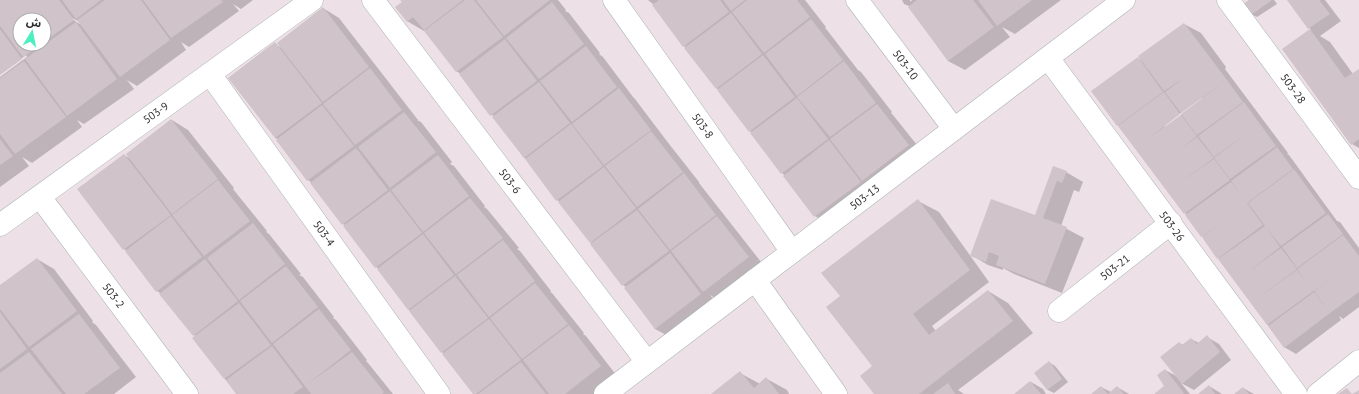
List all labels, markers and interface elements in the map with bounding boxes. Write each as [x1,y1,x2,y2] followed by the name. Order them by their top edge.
[12,12,52,52] north arrow
[25,14,42,30] text: ش
[890,47,921,83] street label: 503-10
[1277,71,1309,106] street label: 503-28
[140,99,171,127] street label: 503-9
[689,110,717,141] street label: 503-8
[496,166,524,196] street label: 503-6
[847,181,882,213] street label: 503-13
[1156,208,1188,244] street label: 503-26
[310,218,338,249] street label: 503-4
[1097,251,1133,283] street label: 503-21
[100,280,128,311] street label: 503-2

